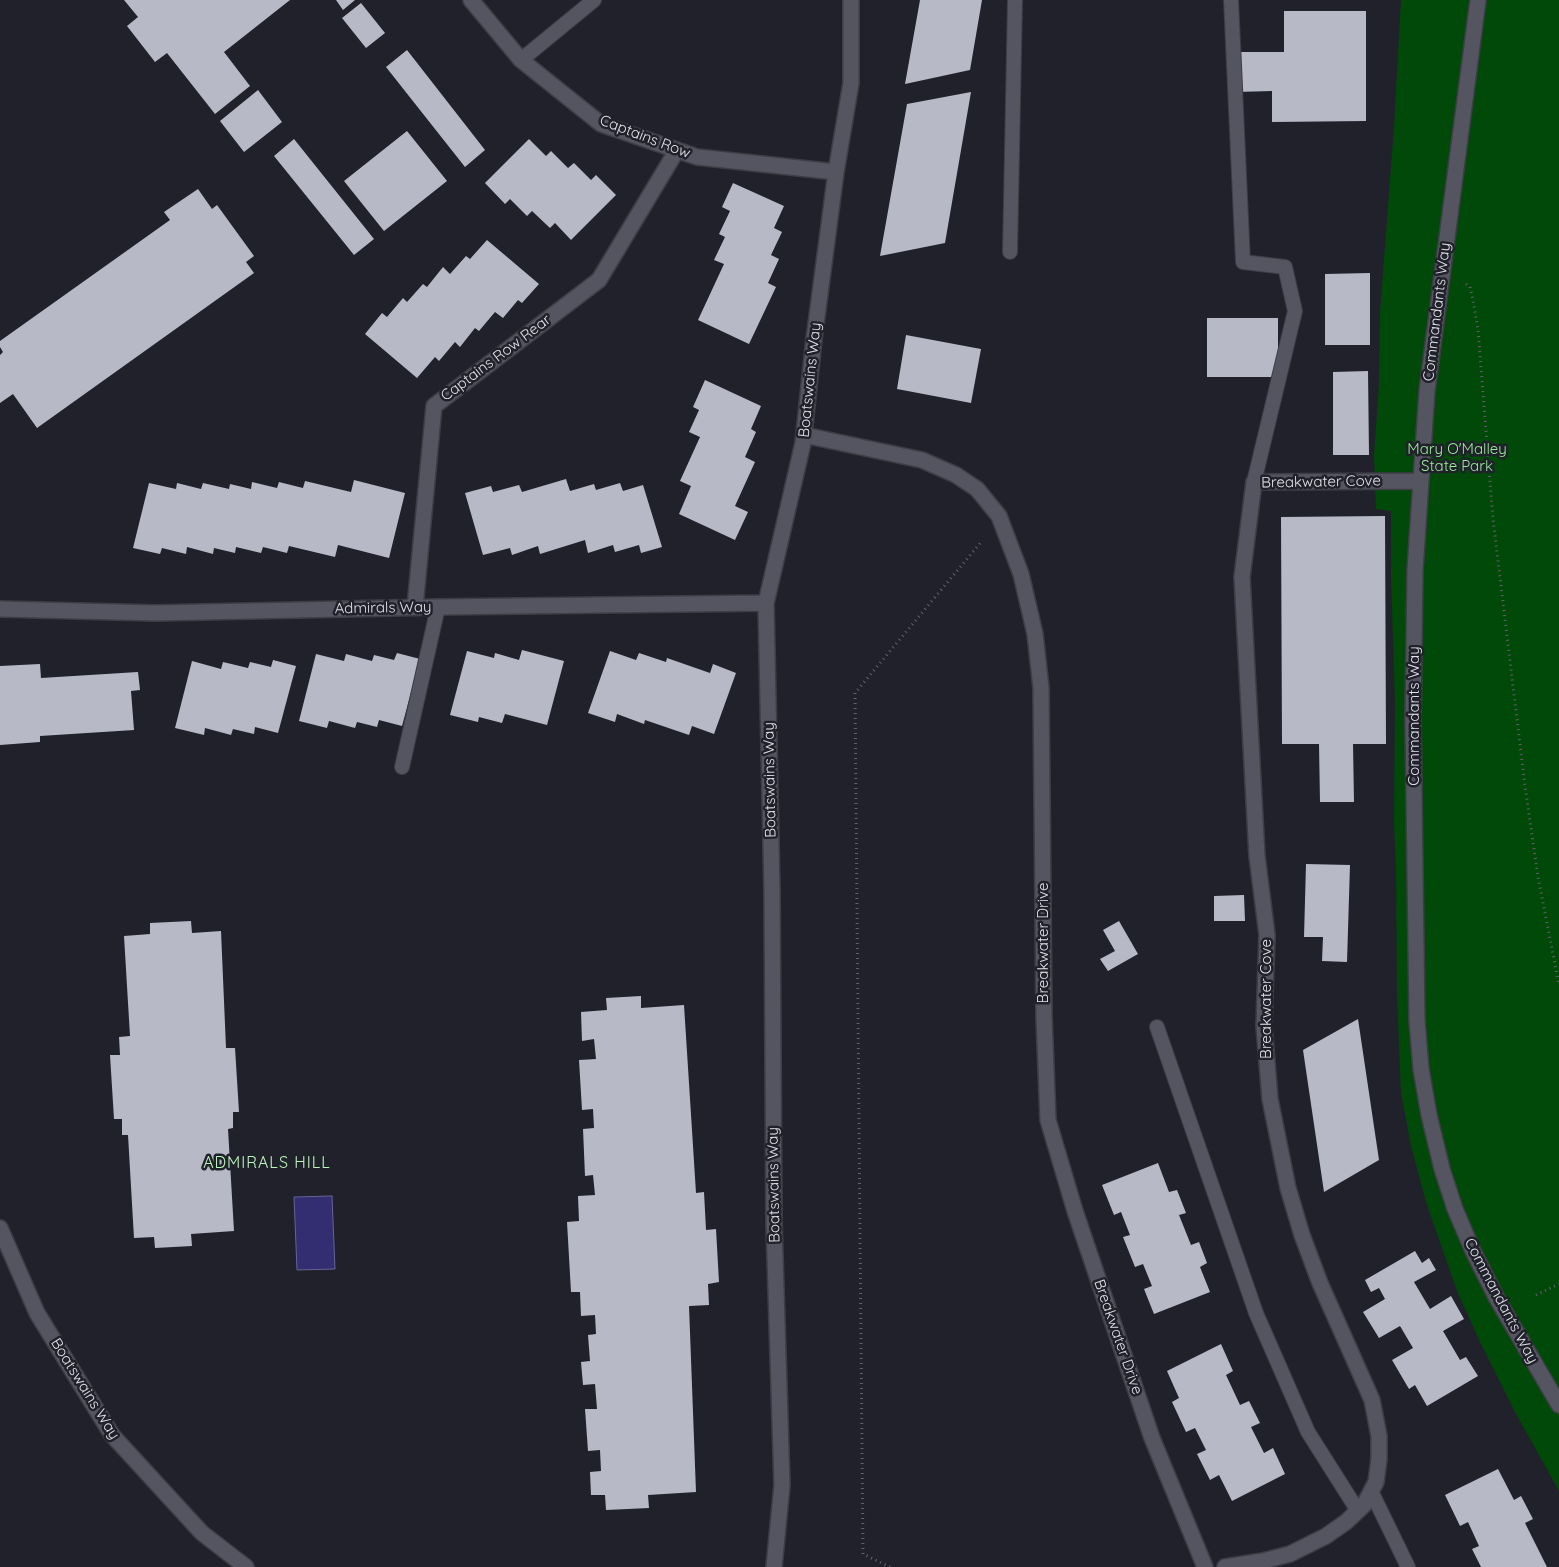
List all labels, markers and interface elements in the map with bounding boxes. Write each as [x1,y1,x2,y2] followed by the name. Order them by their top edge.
[597,111,693,163] street label: Captains Row
[1420,242,1454,382] street label: Commandants Way
[437,311,555,405] street label: Captains Row Rear
[795,322,825,438] street label: Boatswains Way
[1407,440,1507,475] park label: Mary O'Malley State Park
[1261,472,1381,492] street label: Breakwater Cove
[334,598,432,618] street label: Admirals Way
[1405,646,1423,786] street label: Commandants Way
[760,722,780,838] street label: Boatswains Way
[1034,883,1052,1003] street label: Breakwater Drive
[1257,939,1275,1059] street label: Breakwater Cove
[764,1127,784,1243] street label: Boatswains Way
[202,1153,332,1173] district label: ADMIRALS HILL
[1460,1235,1542,1367] street label: Commandants Way
[1090,1277,1146,1397] street label: Breakwater Drive
[47,1335,123,1443] street label: Boatswains Way

